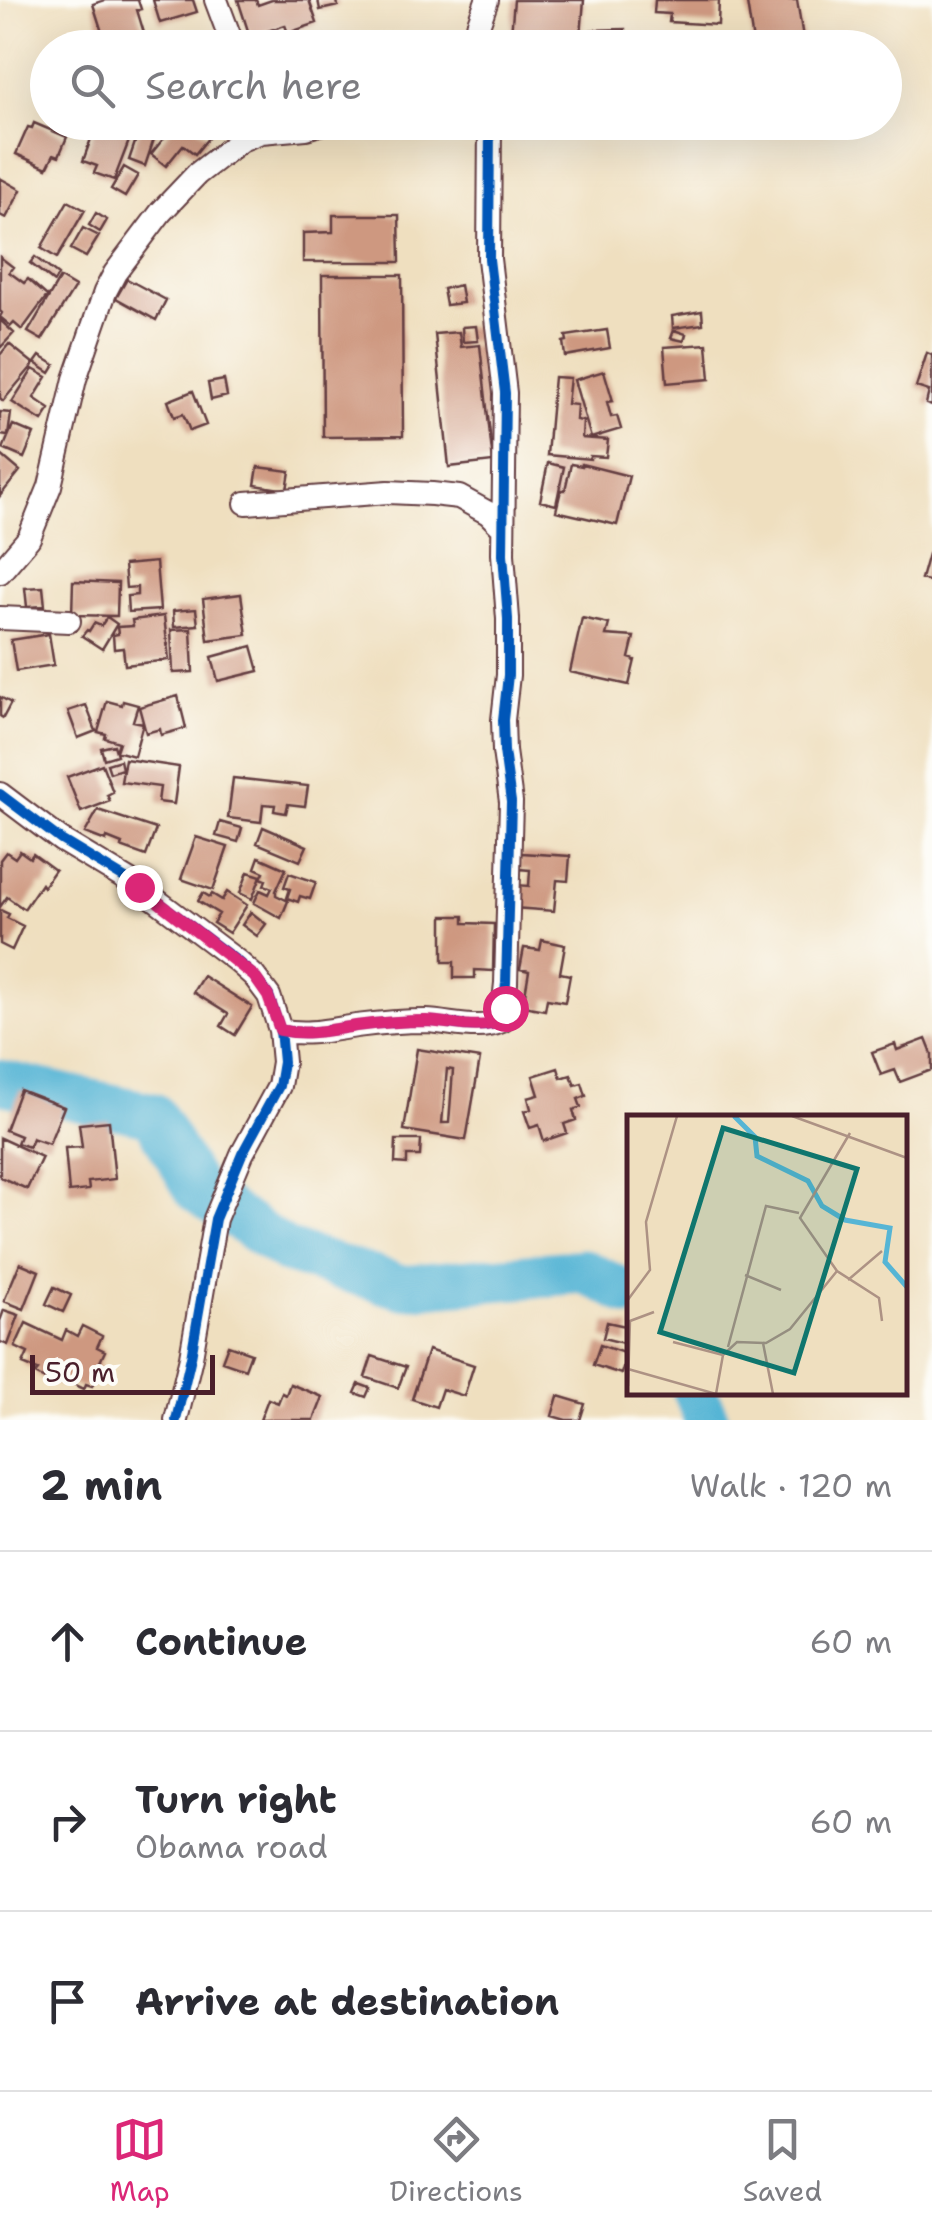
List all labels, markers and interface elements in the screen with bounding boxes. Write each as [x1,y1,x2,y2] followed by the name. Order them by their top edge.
[30,30,902,140] search box
[65,58,120,113] icon: search
[145,60,362,111] text: Search here
[117,865,163,911] route end
[483,986,529,1032] route start
[627,1115,907,1395] inset map
[30,1350,215,1394] scale bar
[45,1353,115,1391] text: 50 m
[40,1457,162,1513] text: 2 min
[690,1464,892,1507] text: Walk · 120 m
[40,1614,95,1669] icon: ahead
[135,1616,307,1667] text: Continue
[810,1620,892,1663] text: 60 m
[135,1774,337,1825] text: Turn right
[40,1794,95,1849] icon: right
[810,1800,892,1843] text: 60 m
[135,1825,328,1868] text: Obama road
[40,1974,95,2029] icon: arrive
[135,1976,559,2027] text: Arrive at destination
[110,2112,170,2210] tab: Map
[389,2112,523,2210] tab: Directions
[743,2112,822,2210] tab: Saved

